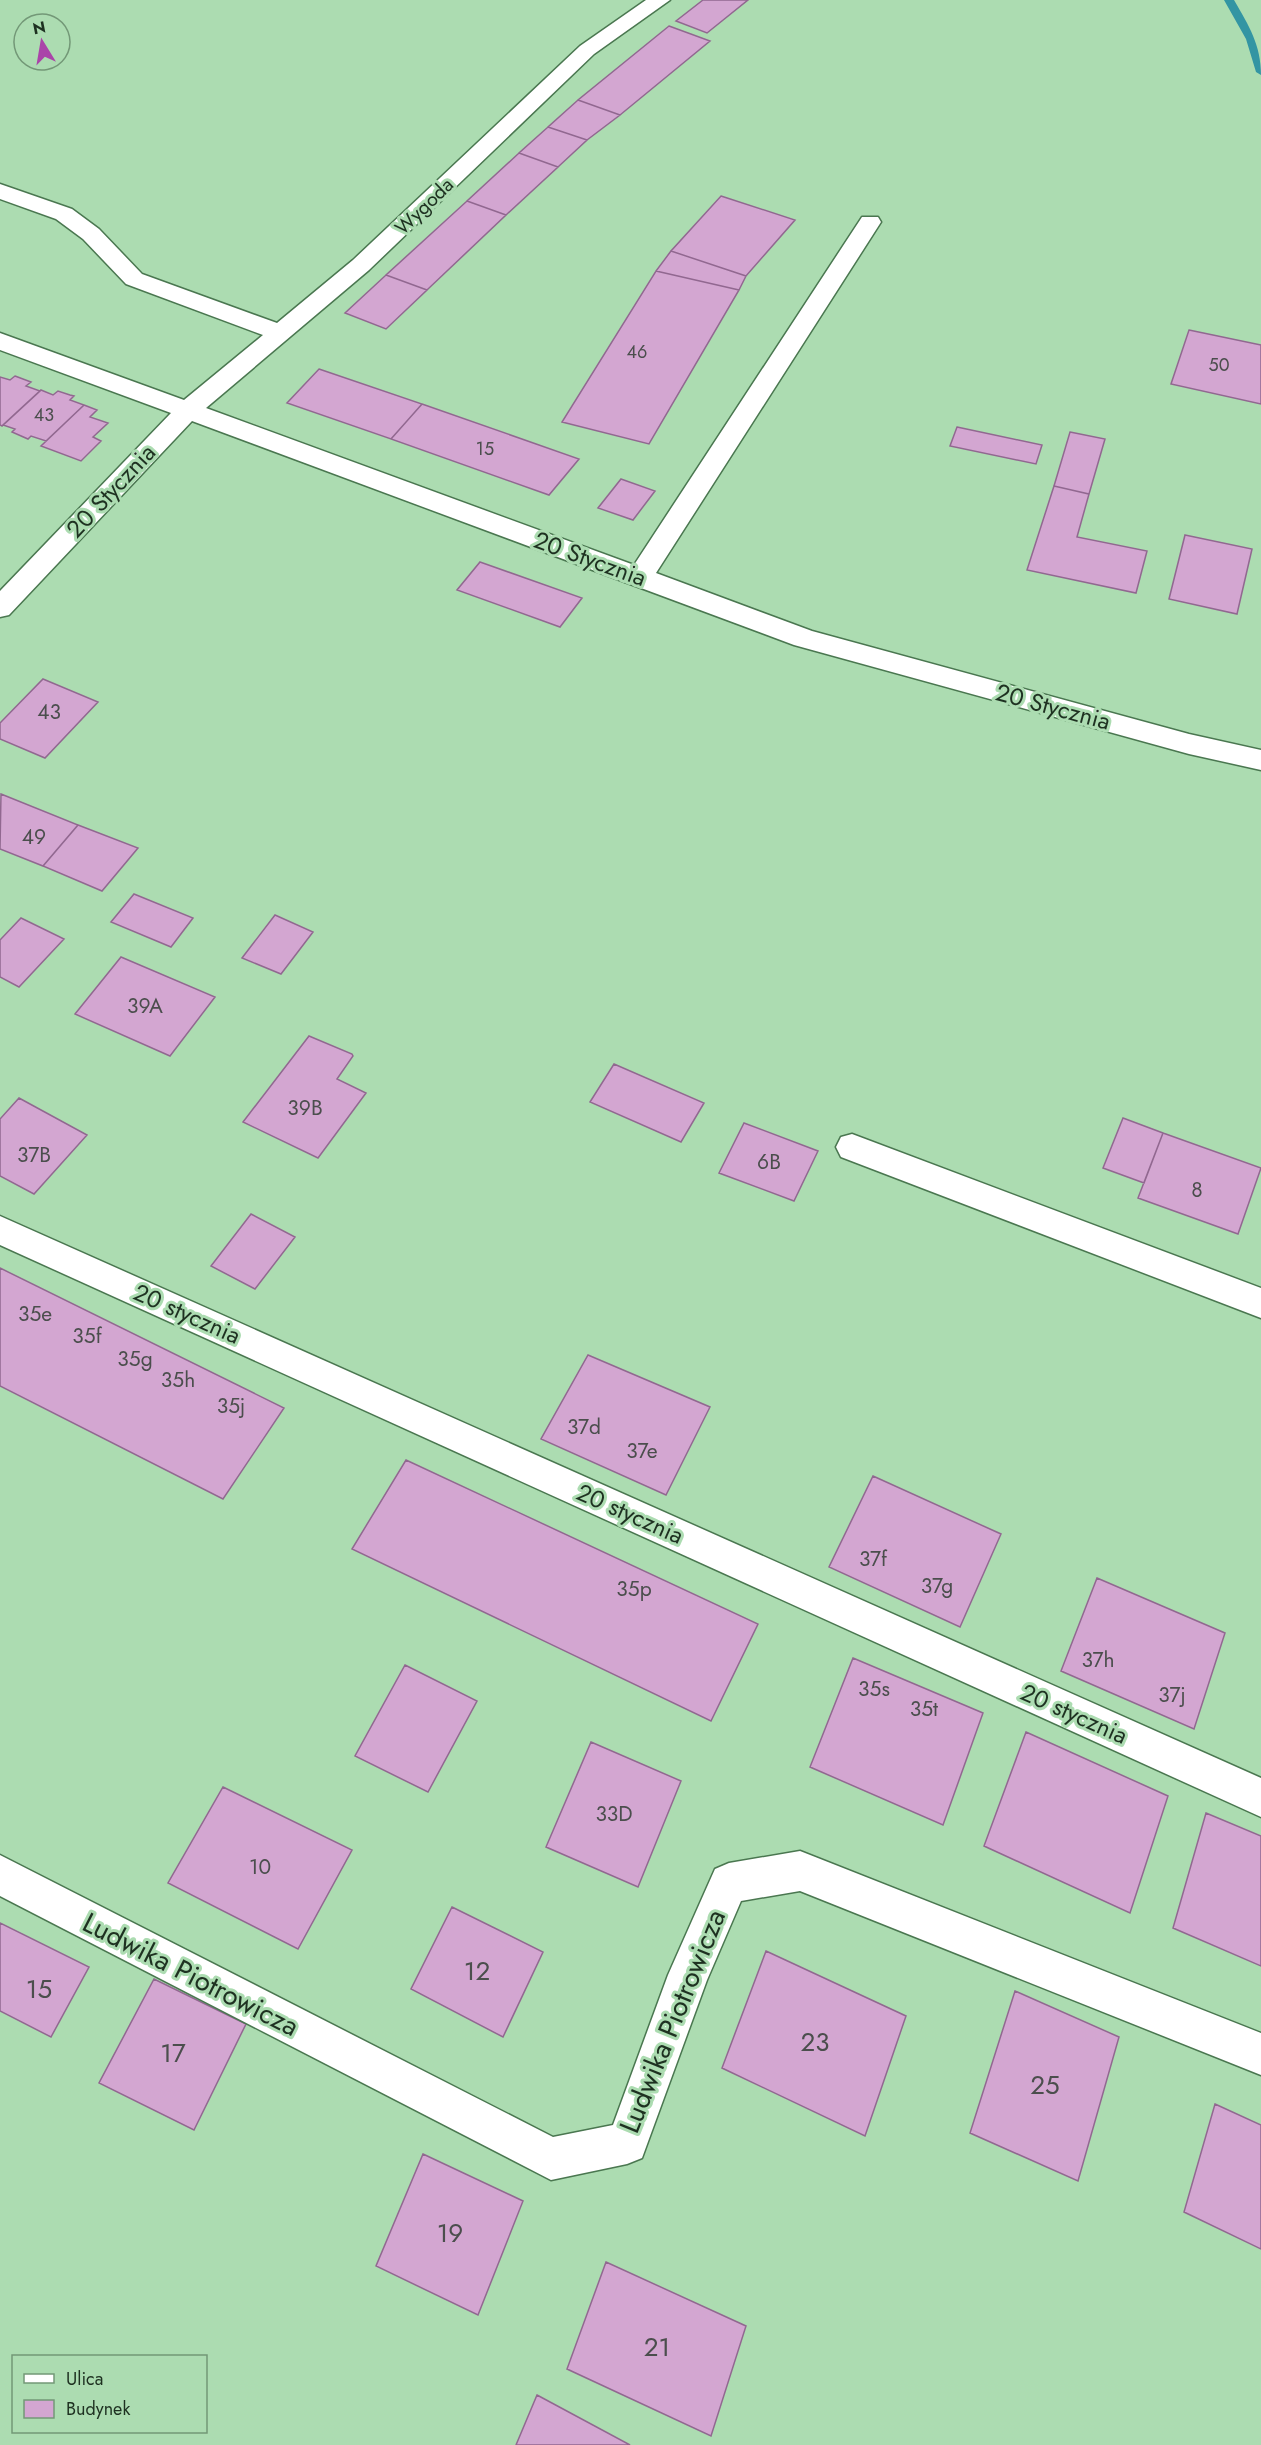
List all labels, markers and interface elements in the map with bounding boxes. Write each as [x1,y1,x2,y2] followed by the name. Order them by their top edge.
[12,12,72,72] north arrow
[31,15,48,40] text: N
[389,171,460,242] street label: Wygoda
[627,339,647,365] house number: 46
[1209,352,1230,378] house number: 50
[34,402,54,428] house number: 43
[58,436,163,545] street label: 20 Stycznia
[476,436,494,462] house number: 15
[529,522,651,595] street label: 20 Stycznia
[992,674,1114,739] street label: 20 Stycznia
[37,697,61,727] house number: 43
[22,822,46,852] house number: 49
[127,991,163,1021] house number: 39A
[287,1093,323,1123] house number: 39B
[17,1140,51,1170] house number: 37B
[757,1147,781,1177] house number: 6B
[1191,1175,1203,1205] house number: 8
[128,1274,246,1353] street label: 20 stycznia
[18,1299,52,1329] house number: 35e
[72,1321,103,1351] house number: 35f
[117,1344,153,1374] house number: 35g
[161,1365,195,1395] house number: 35h
[217,1391,245,1421] house number: 35j
[567,1412,601,1442] house number: 37d
[626,1436,658,1466] house number: 37e
[571,1474,689,1553] street label: 20 stycznia
[859,1544,888,1574] house number: 37f
[921,1571,953,1601] house number: 37g
[616,1574,652,1604] house number: 35p
[1081,1645,1115,1675] house number: 37h
[858,1674,890,1704] house number: 35s
[1015,1674,1133,1753] street label: 20 stycznia
[1158,1680,1186,1710] house number: 37j
[910,1694,938,1724] house number: 35t
[595,1799,633,1829] house number: 33D
[249,1852,271,1882] house number: 10
[75,1902,306,2047] street label: Ludwika Piotrowicza
[609,1903,736,2139] street label: Ludwika Piotrowicza
[464,1952,490,1990] house number: 12
[26,1970,52,2008] house number: 15
[801,2023,830,2061] house number: 23
[160,2034,186,2072] house number: 17
[1030,2066,1060,2104] house number: 25
[437,2214,463,2252] house number: 19
[644,2328,670,2366] house number: 21
[12,2355,207,2433] legend
[66,2366,103,2392] text: Ulica
[66,2396,130,2422] text: Budynek

